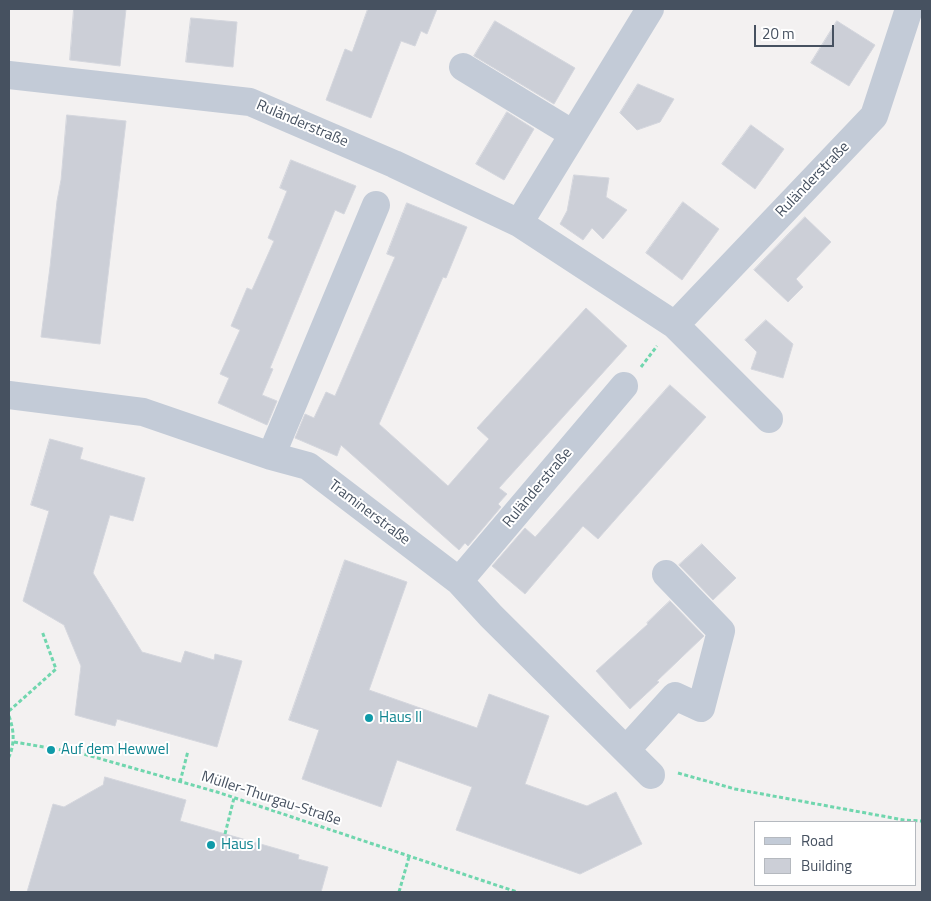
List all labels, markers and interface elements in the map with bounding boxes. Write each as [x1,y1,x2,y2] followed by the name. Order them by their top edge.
[756,15,836,47] scale bar
[762,22,795,45] text: 20 m
[253,97,351,151] street label: Ruländerstraße
[772,138,854,222] street label: Ruländerstraße
[500,445,576,531] street label: Ruländerstraße
[325,477,413,549] street label: Traminerstraße
[379,709,422,727] place label: Haus II
[363,712,375,724] marker: Haus II
[61,741,169,759] place label: Auf dem Hewwel
[45,744,57,756] marker: Auf dem Hewwel
[199,768,343,830] street label: Müller-Thurgau-Straße
[754,821,916,886] legend
[801,829,833,852] text: Road
[221,836,261,854] place label: Haus I
[205,839,217,851] marker: Haus I
[801,854,852,877] text: Building

